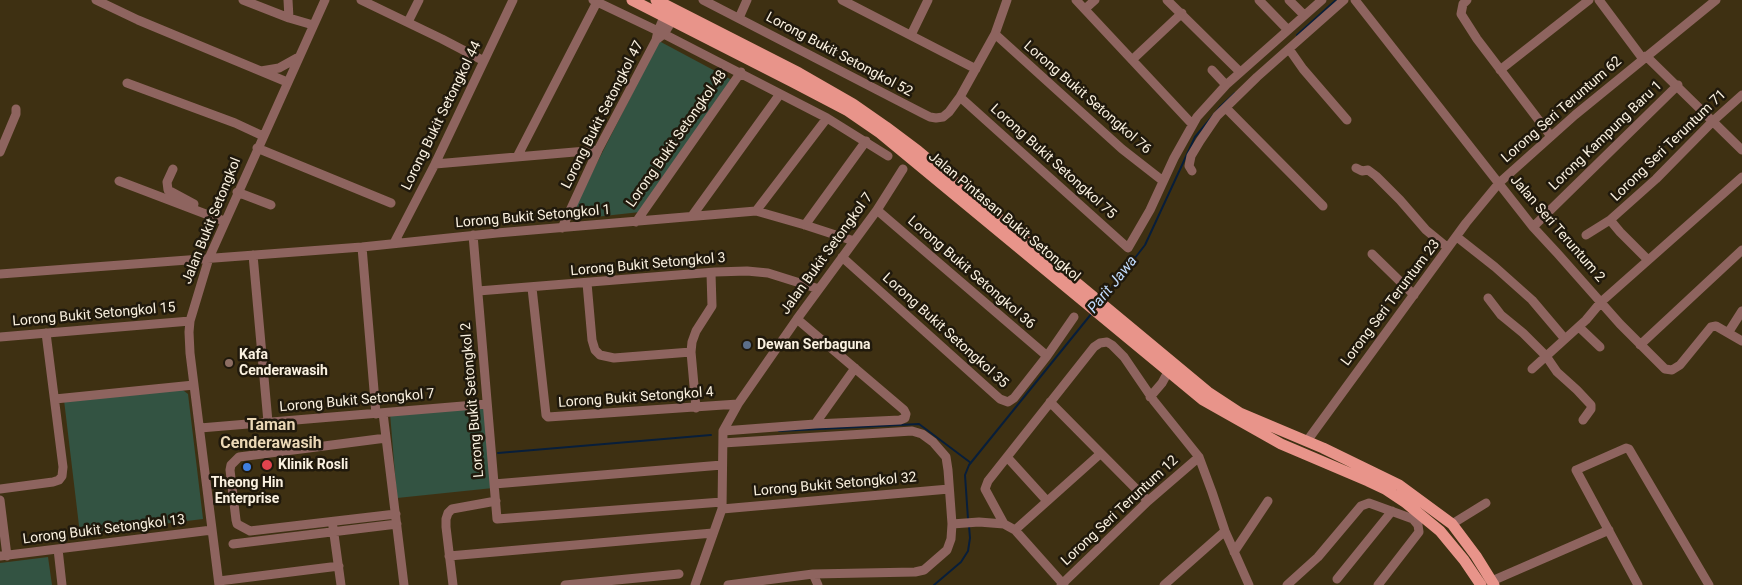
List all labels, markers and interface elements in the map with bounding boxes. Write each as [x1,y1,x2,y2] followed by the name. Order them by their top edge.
[763,9,915,101] street label: Lorong Bukit Setongkol 52
[558,38,648,192] street label: Lorong Bukit Setongkol 47
[1020,38,1154,158] street label: Lorong Bukit Setongkol 76
[399,39,485,193] street label: Lorong Bukit Setongkol 44
[1499,53,1625,167] street label: Lorong Seri Teruntum 62
[623,67,731,211] street label: Lorong Bukit Setongkol 48
[1546,78,1666,194] street label: Lorong Kampung Baru 1
[1608,87,1730,205] street label: Lorong Seri Teruntum 71
[987,101,1119,223] street label: Lorong Bukit Setongkol 75
[925,149,1083,285] street label: Jalan Pintasan Bukit Setongkol
[179,155,245,287] street label: Jalan Bukit Setongkol
[1506,172,1608,286] street label: Jalan Seri Teruntum 2
[777,190,877,318] street label: Jalan Bukit Setongkol 7
[455,202,611,232] street label: Lorong Bukit Setongkol 1
[904,213,1038,333] street label: Lorong Bukit Setongkol 36
[1338,237,1444,369] street label: Lorong Seri Teruntum 23
[570,250,726,280] street label: Lorong Bukit Setongkol 3
[1084,253,1142,317] water label: Parit Jawa
[879,270,1011,392] street label: Lorong Bukit Setongkol 35
[12,300,176,330] street label: Lorong Bukit Setongkol 15
[458,322,488,478] street label: Lorong Bukit Setongkol 2
[757,337,871,353] place label: Dewan Serbaguna
[741,339,753,351] marker: Dewan Serbaguna
[239,347,328,380] place label: Kafa Cenderawasih
[223,357,235,369] marker: Kafa Cenderawasih
[558,384,714,412] street label: Lorong Bukit Setongkol 4
[279,386,435,416] street label: Lorong Bukit Setongkol 7
[220,416,322,454] district label: Taman Cenderawasih
[1058,452,1182,570] street label: Lorong Seri Teruntum 12
[278,457,348,473] place label: Klinik Rosli
[260,458,274,472] marker: Klinik Rosli
[241,461,253,473] marker: Theong Hin Enterprise
[753,470,917,500] street label: Lorong Bukit Setongkol 32
[211,475,283,508] place label: Theong Hin Enterprise
[22,512,186,548] street label: Lorong Bukit Setongkol 13

